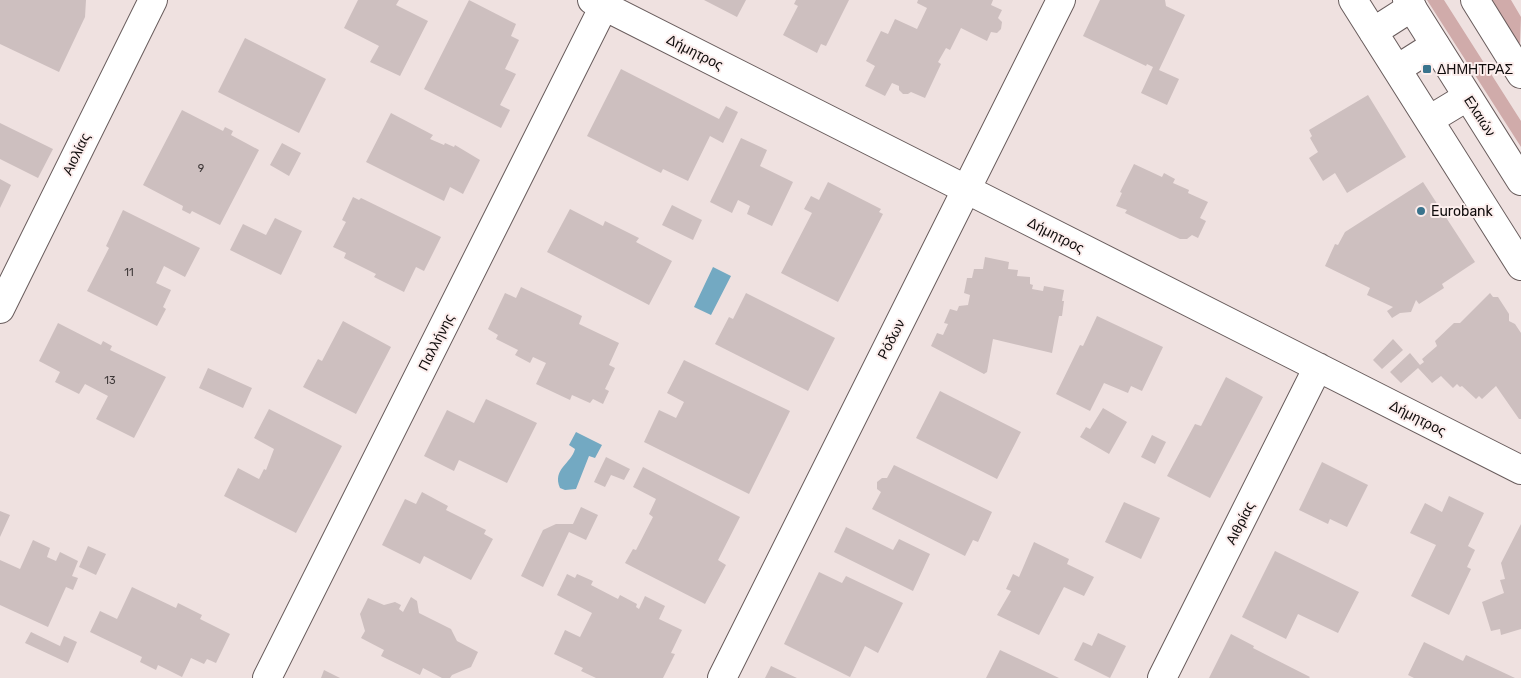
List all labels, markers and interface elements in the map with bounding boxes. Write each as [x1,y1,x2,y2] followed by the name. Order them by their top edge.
[664,31,726,74] street label: Δήμητρος
[1437,61,1513,78] place label: ΔΗΜΗΤΡΑΣ
[1421,63,1433,75] marker: ΔΗΜΗΤΡΑΣ
[1460,93,1499,140] street label: Ελαιών
[59,130,94,178] street label: Αιολίας
[198,162,204,175] house number: 9
[1431,203,1494,220] place label: Eurobank
[1415,205,1427,217] marker: Eurobank
[1025,214,1087,257] street label: Δήμητρος
[124,266,134,279] house number: 11
[415,311,458,373] street label: Παλλήνης
[874,316,909,362] street label: Ρόδων
[104,374,116,387] house number: 13
[1387,397,1449,440] street label: Δήμητρος
[1222,499,1259,548] street label: Αιθρίας

